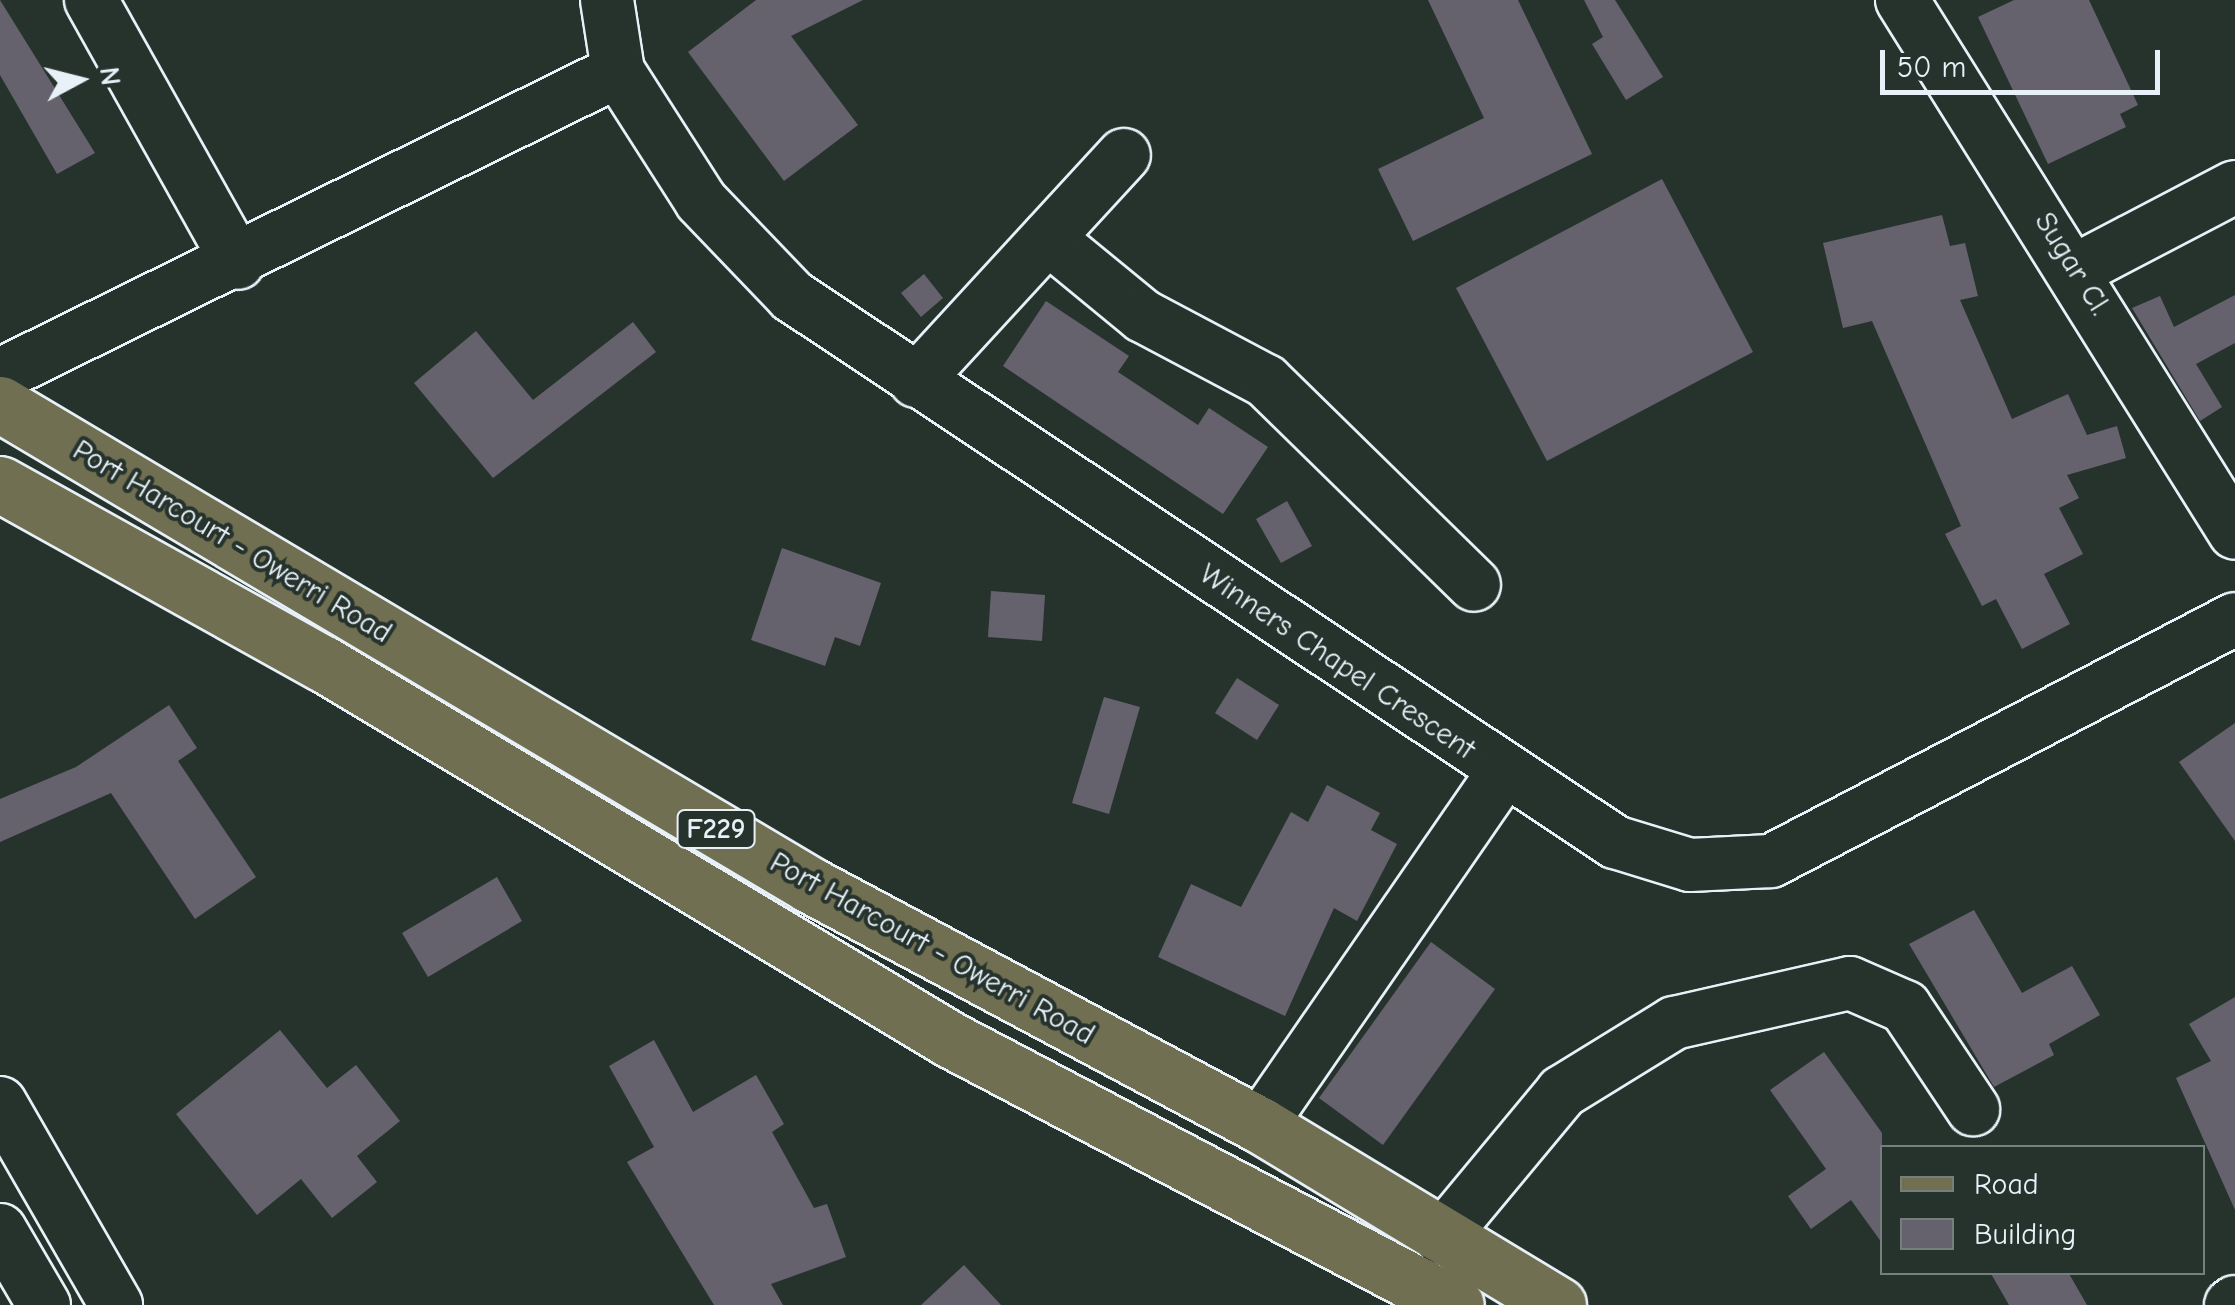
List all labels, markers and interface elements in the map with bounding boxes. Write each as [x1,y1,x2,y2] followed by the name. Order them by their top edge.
[30,30,130,130] north arrow
[1885,30,2165,92] scale bar
[1897,50,1966,85] text: 50 m
[93,65,127,87] text: N
[2026,206,2118,322] street label: Sugar Cl.
[66,432,398,652] street label: Port Harcourt - Owerri Road
[1192,556,1482,768] street label: Winners Chapel Crescent
[676,806,756,852] road number: F229
[763,845,1101,1053] street label: Port Harcourt - Owerri Road
[1880,1145,2205,1275] legend
[1974,1167,2039,1202] text: Road
[1974,1217,2077,1252] text: Building

